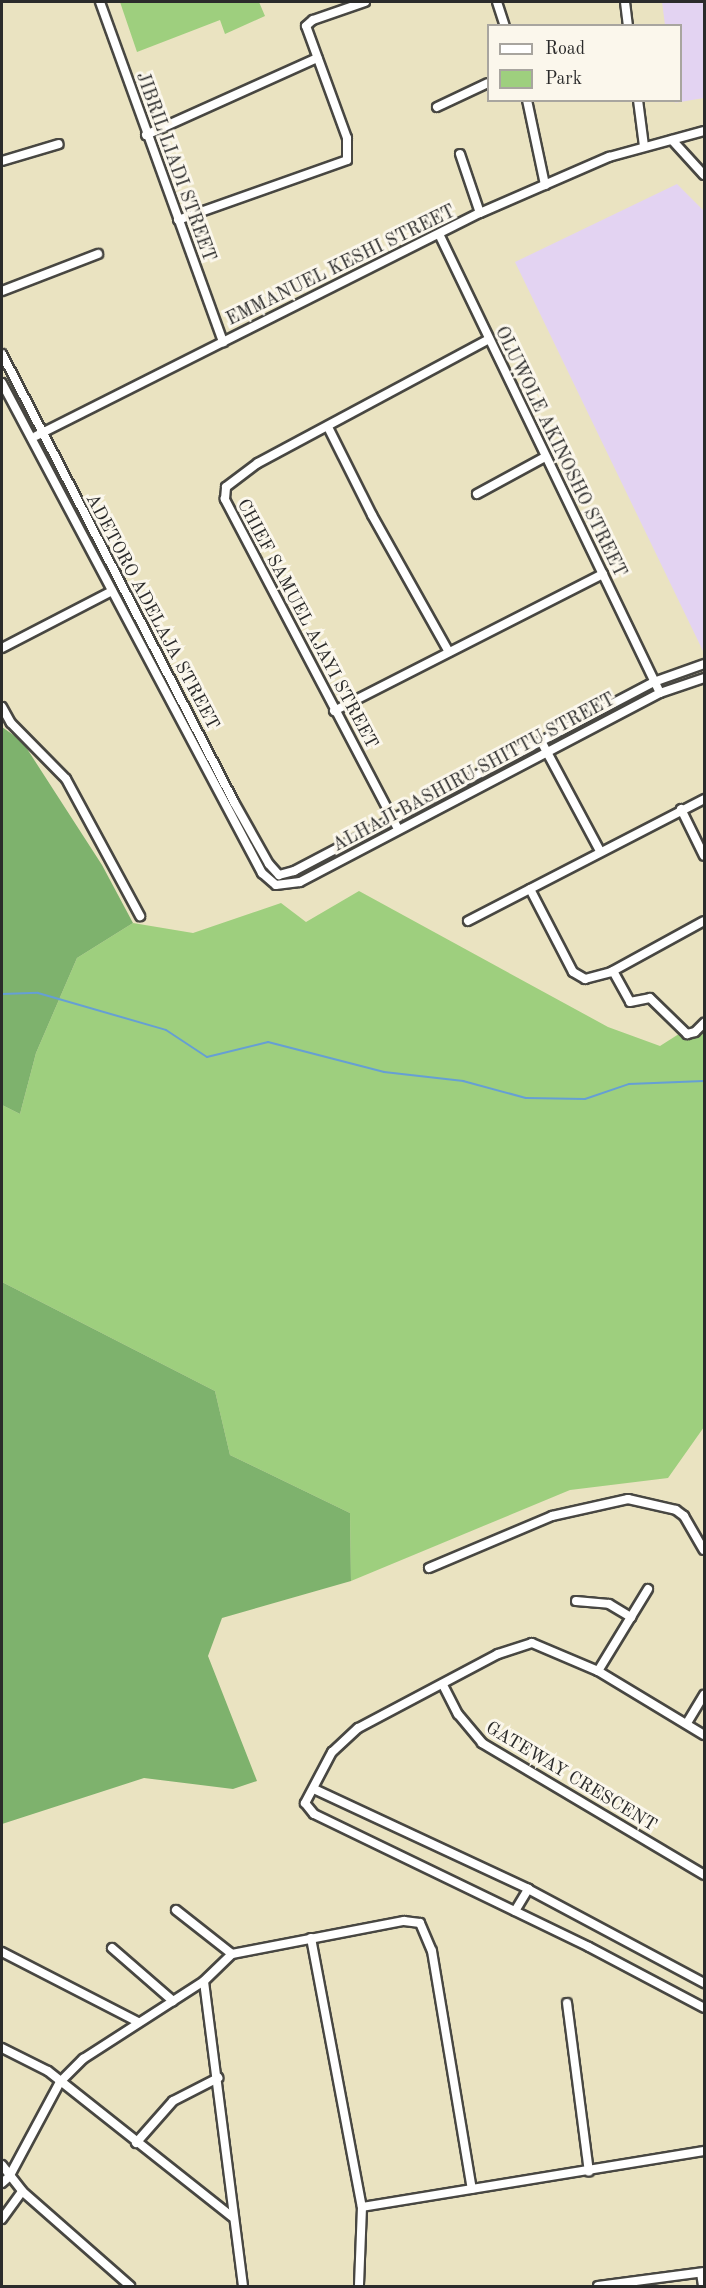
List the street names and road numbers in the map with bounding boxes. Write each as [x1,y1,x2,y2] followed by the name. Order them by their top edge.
[131,69,219,265] street label: JIBRIL LIADI STREET
[223,201,459,331] street label: EMMANUEL KESHI STREET
[490,323,630,581] street label: OLUWOLE AKINOSHO STREET
[80,490,224,734] street label: ADETORO ADELAJA STREET
[232,495,382,753] street label: CHIEF SAMUEL AJAYI STREET
[329,689,619,857] street label: ALHAJI BASHIRU SHITTU STREET
[481,1717,661,1837] street label: GATEWAY CRESCENT

